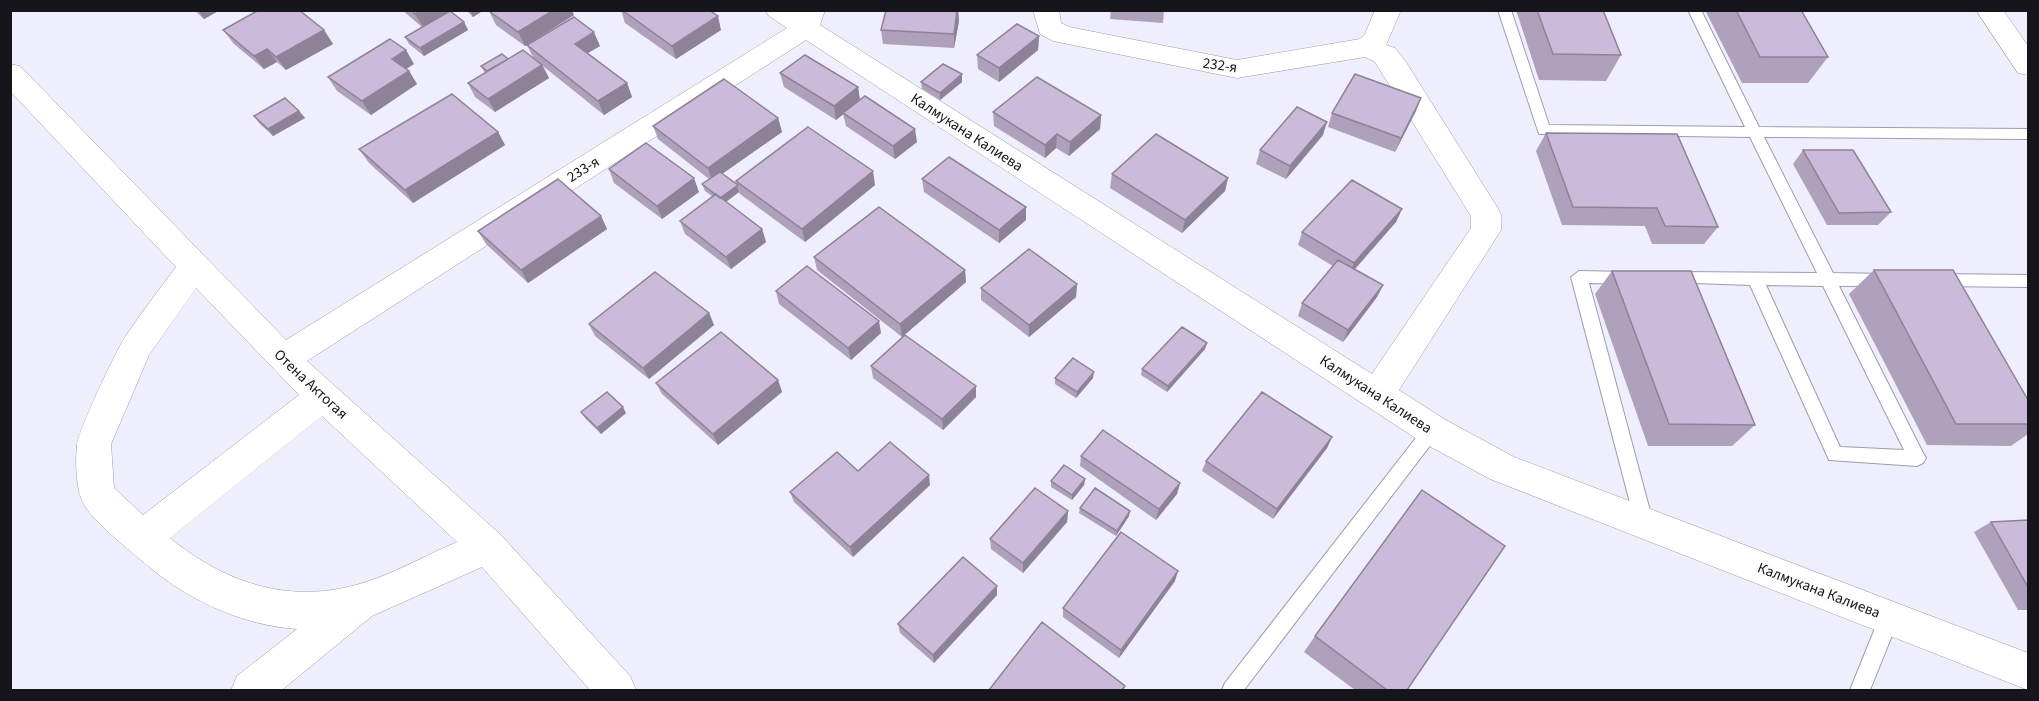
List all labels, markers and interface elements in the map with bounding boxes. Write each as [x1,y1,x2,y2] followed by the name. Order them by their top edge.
[1201,53,1239,78] street label: 232-я
[907,88,1027,177] street label: Калмукана Калиева
[563,151,604,187] street label: 233-я
[269,345,352,424] street label: Отена Актогая
[1316,350,1436,439] street label: Калмукана Калиева
[1754,557,1883,624] street label: Калмукана Калиева

